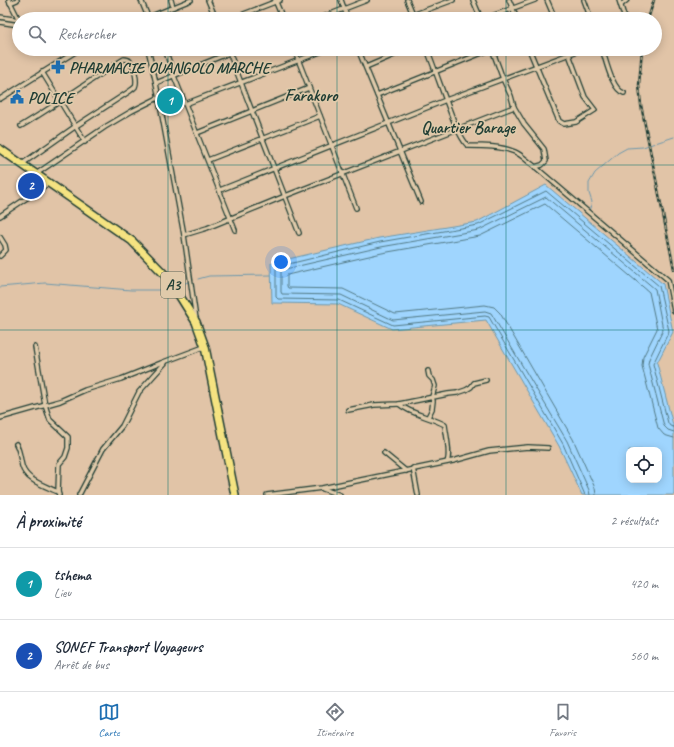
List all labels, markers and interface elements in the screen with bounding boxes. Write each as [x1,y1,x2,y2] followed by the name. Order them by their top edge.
[12,12,662,56] search box
[26,23,48,45] icon: search
[58,25,116,44] text: Rechercher
[69,58,273,78] place label: PHARMACIE OUANGOLO MARCHE
[50,59,66,75] pharmacy icon: PHARMACIE OUANGOLO MARCHE
[285,85,339,106] district label: Farakoro
[157,86,183,116] pin: 1
[28,88,76,108] place label: POLICE
[9,89,25,105] public building icon: POLICE
[421,117,517,138] district label: Quartier Barage
[18,171,44,201] pin: 2
[271,252,291,272] your location
[161,272,185,298] road number: A3
[626,447,662,483] map controls
[626,447,662,483] button: locate
[16,511,81,532] text: À proximité
[610,513,658,529] text: 2 résultats
[54,566,91,585] text: tshema
[26,576,32,592] text: 1
[630,576,658,592] text: 420 m
[54,585,71,601] text: Lieu
[54,638,202,657] text: SONEF Transport Voyageurs
[26,648,32,664] text: 2
[630,648,658,664] text: 560 m
[54,657,109,673] text: Arrêt de bus
[98,701,120,739] tab: Carte
[316,701,353,739] tab: Itinéraire
[549,701,576,739] tab: Favoris

